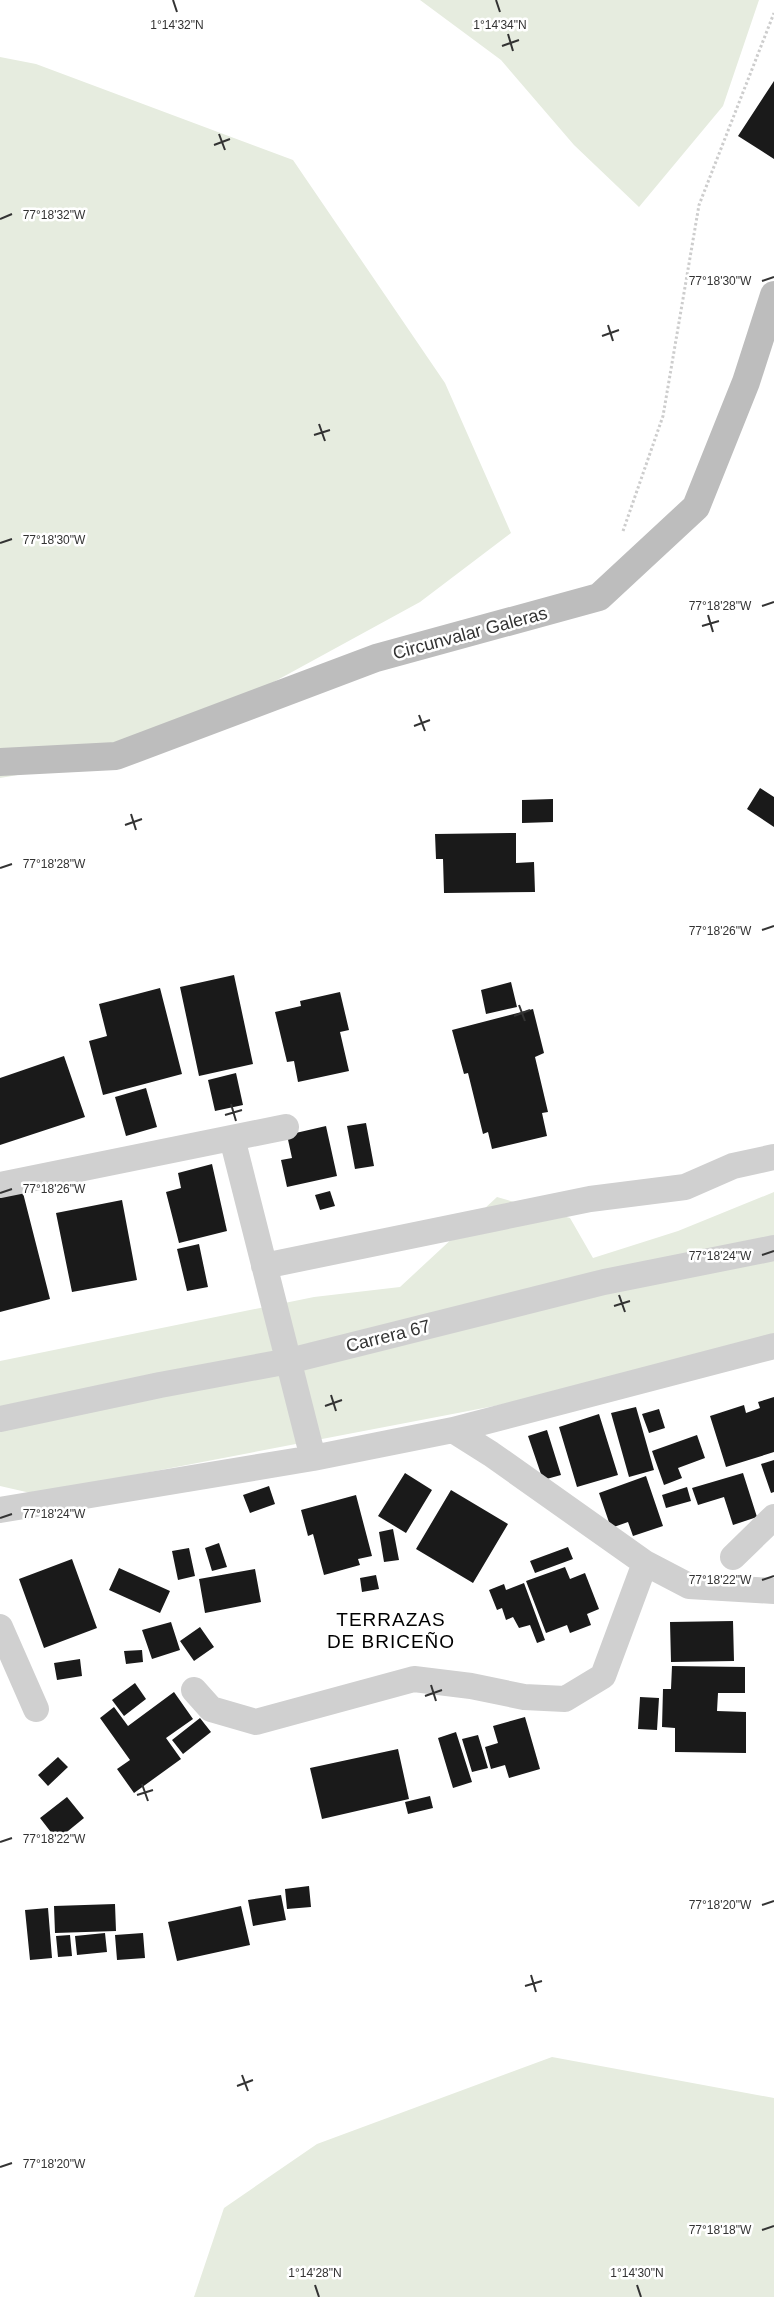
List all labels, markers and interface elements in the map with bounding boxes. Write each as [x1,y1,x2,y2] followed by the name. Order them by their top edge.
[150,18,204,32] text: 1°14'32"N
[473,18,527,32] text: 1°14'34"N
[23,208,86,222] text: 77°18'32"W
[689,274,752,288] text: 77°18'30"W
[23,533,86,547] text: 77°18'30"W
[689,599,752,613] text: 77°18'28"W
[391,603,549,663] street label: Circunvalar Galeras
[23,857,86,871] text: 77°18'28"W
[689,924,752,938] text: 77°18'26"W
[23,1182,86,1196] text: 77°18'26"W
[689,1249,752,1263] text: 77°18'24"W
[344,1316,432,1356] street label: Carrera 67
[23,1507,86,1521] text: 77°18'24"W
[689,1573,752,1587] text: 77°18'22"W
[327,1609,455,1652] district label: TERRAZAS DE BRICEÑO
[23,1832,86,1846] text: 77°18'22"W
[689,1898,752,1912] text: 77°18'20"W
[23,2157,86,2171] text: 77°18'20"W
[689,2223,752,2237] text: 77°18'18"W
[288,2266,342,2280] text: 1°14'28"N
[610,2266,664,2280] text: 1°14'30"N

